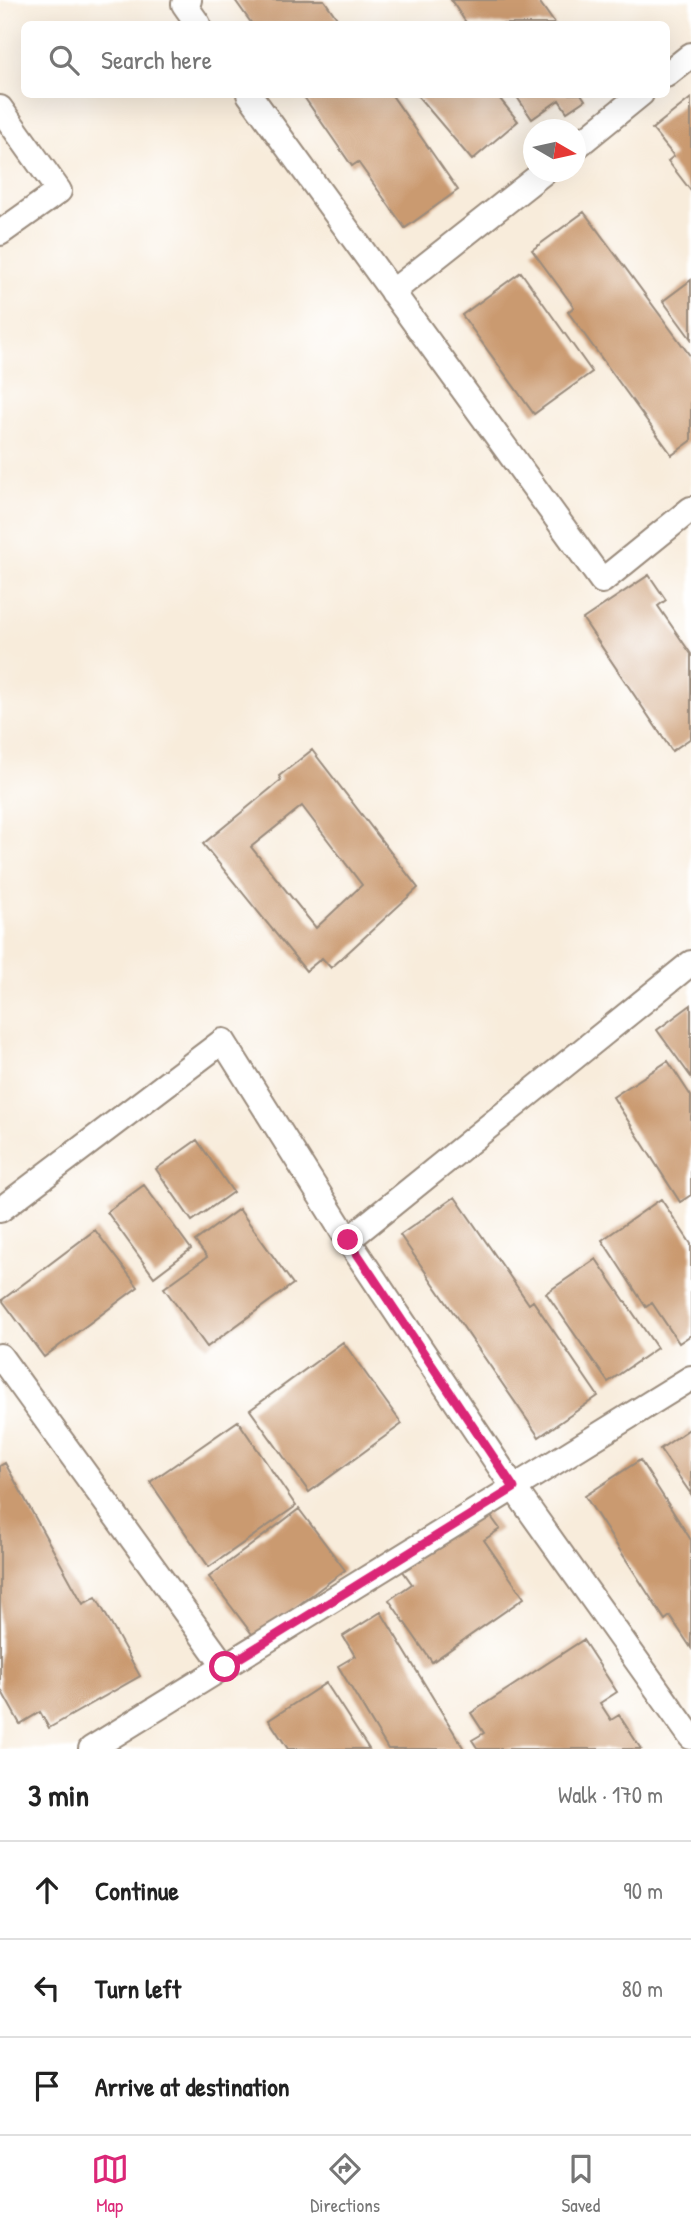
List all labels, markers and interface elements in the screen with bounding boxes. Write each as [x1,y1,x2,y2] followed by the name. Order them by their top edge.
[21,21,670,98] search box
[45,41,83,79] icon: search
[101,42,212,77] text: Search here
[523,119,586,182] north arrow
[332,1224,363,1255] route end
[209,1651,240,1682] route start
[28,1775,89,1815] text: 3 min
[558,1779,663,1810] text: Walk · 170 m
[28,1871,66,1909] icon: ahead
[95,1873,179,1908] text: Continue
[623,1875,663,1906] text: 90 m
[28,1969,66,2007] icon: left
[95,1971,181,2006] text: Turn left
[622,1973,663,2004] text: 80 m
[28,2067,66,2105] icon: arrive
[95,2069,290,2104] text: Arrive at destination
[91,2150,129,2218] tab: Map
[310,2150,380,2218] tab: Directions
[562,2150,600,2218] tab: Saved

